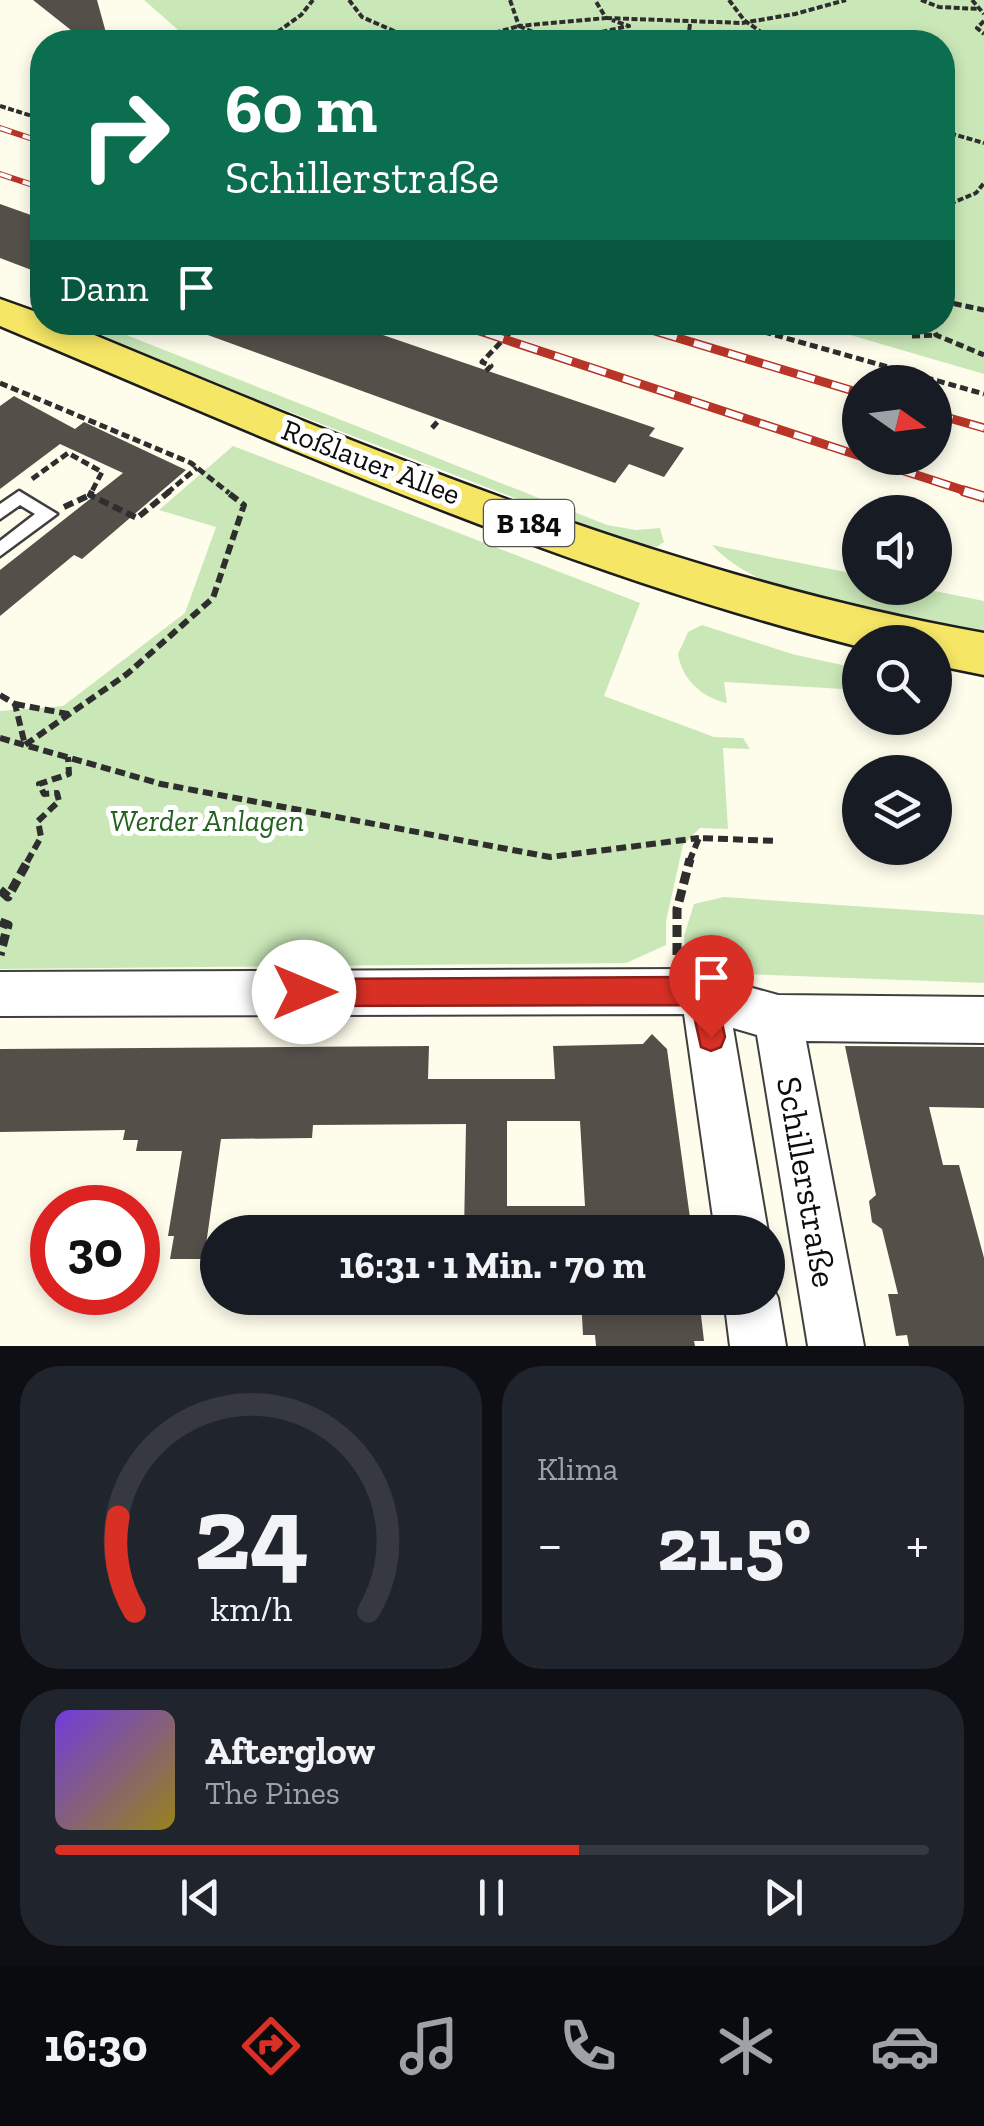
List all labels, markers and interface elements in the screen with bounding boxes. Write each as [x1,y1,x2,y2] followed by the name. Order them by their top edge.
[225,66,377,150] text: 60 m
[60,70,190,200] icon: right
[225,151,499,205] text: Schillerstraße
[169,260,224,315] icon: arrive
[60,265,149,311] text: Dann
[842,365,952,475] north arrow
[842,365,952,865] map controls
[277,411,465,513] street label: Roßlauer Allee
[842,495,952,605] button: sound
[484,500,574,546] road number: B 184
[842,625,952,735] button: search
[842,755,952,865] button: layers
[110,803,304,839] park label: Werder Anlagen
[669,935,754,1038] pin
[252,940,356,1044] position arrow
[684,950,739,1005] icon: arrive
[768,1073,846,1291] street label: Schillerstraße
[30,1185,160,1315] speed limit sign: 30
[339,1242,646,1288] text: 16:31 · 1 Min. · 70 m
[537,1450,618,1488] text: Klima
[193,1471,309,1596] text: 24
[657,1499,811,1589] text: 21.5°
[537,1511,563,1577] text: −
[906,1511,929,1577] text: +
[210,1587,292,1630] text: km/h
[205,1728,375,1774] text: Afterglow
[205,1774,340,1812] text: The Pines
[173,1870,228,1925] icon: previous
[464,1870,519,1925] icon: pause
[756,1870,811,1925] icon: next
[236,2011,306,2081] icon: directions
[394,2011,464,2081] icon: music
[553,2011,623,2081] icon: phone
[711,2011,781,2081] icon: climate
[870,2011,940,2081] icon: car
[44,2019,148,2073] text: 16:30

